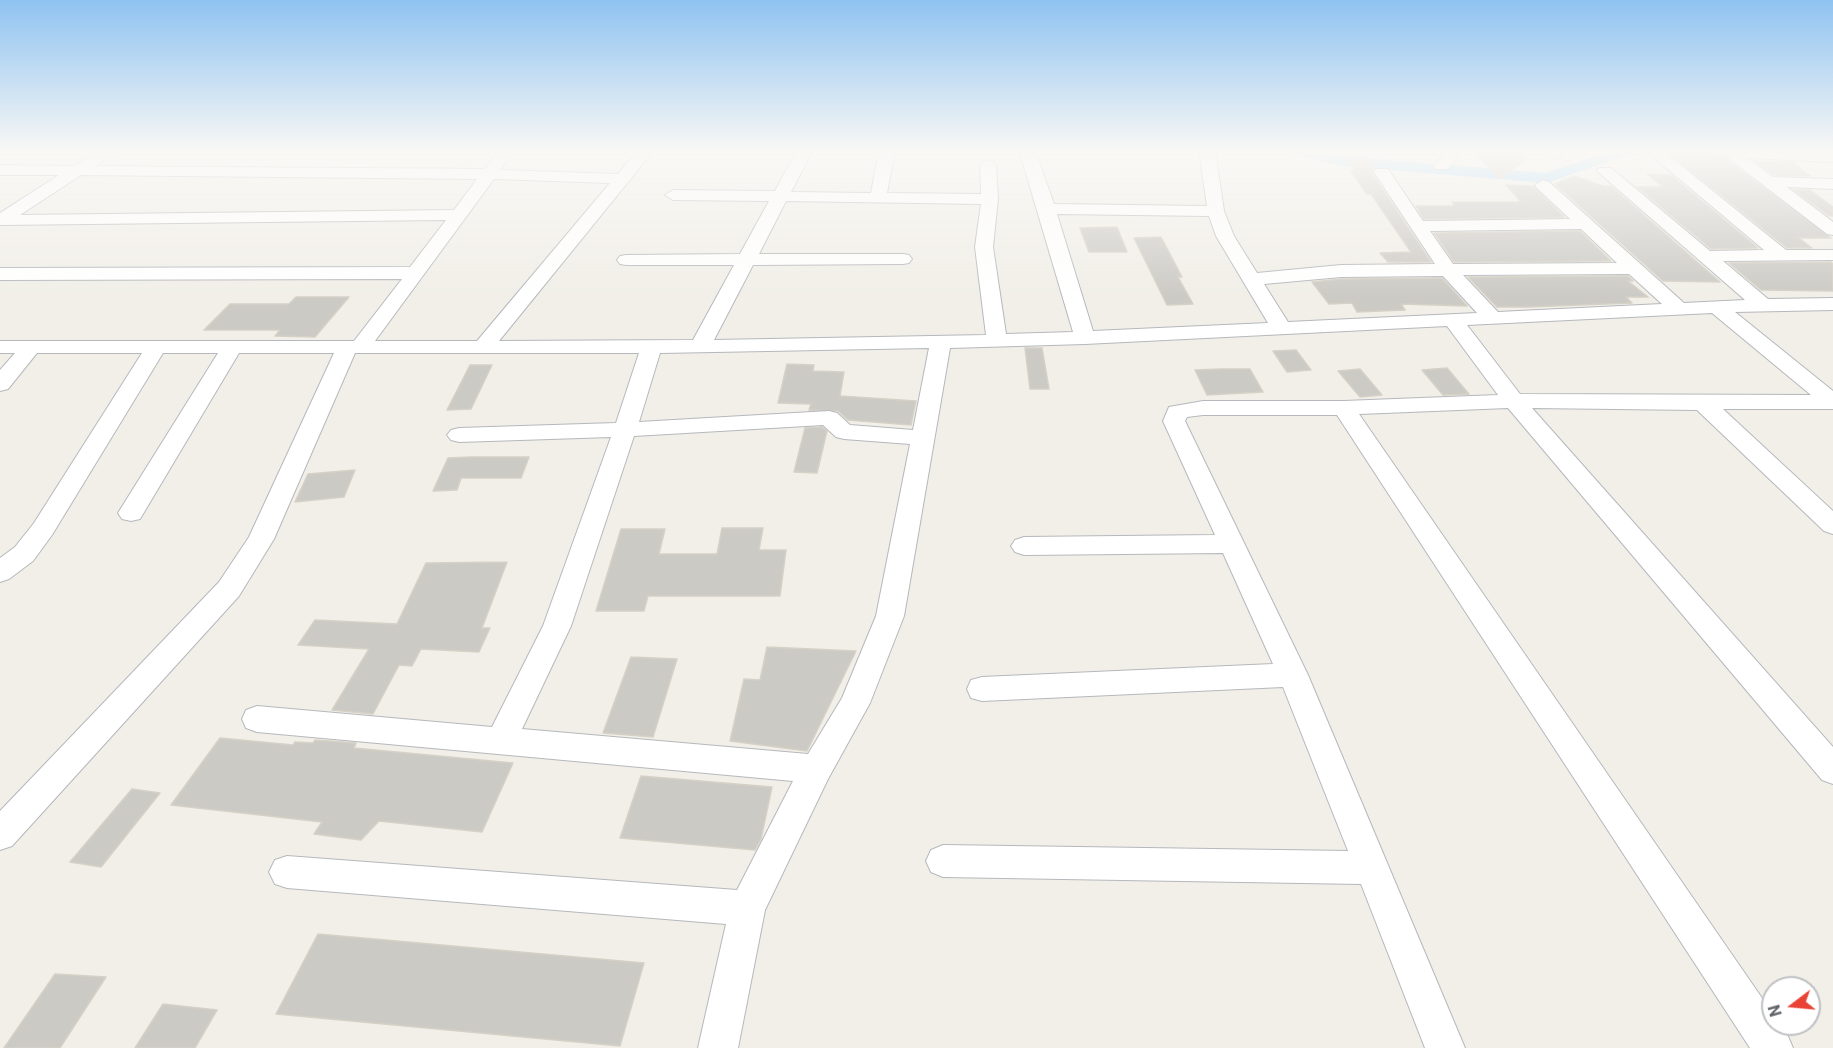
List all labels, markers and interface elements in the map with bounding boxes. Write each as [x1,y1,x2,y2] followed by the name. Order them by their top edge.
[1761,976,1821,1036] north arrow
[1764,1003,1786,1019] text: N

